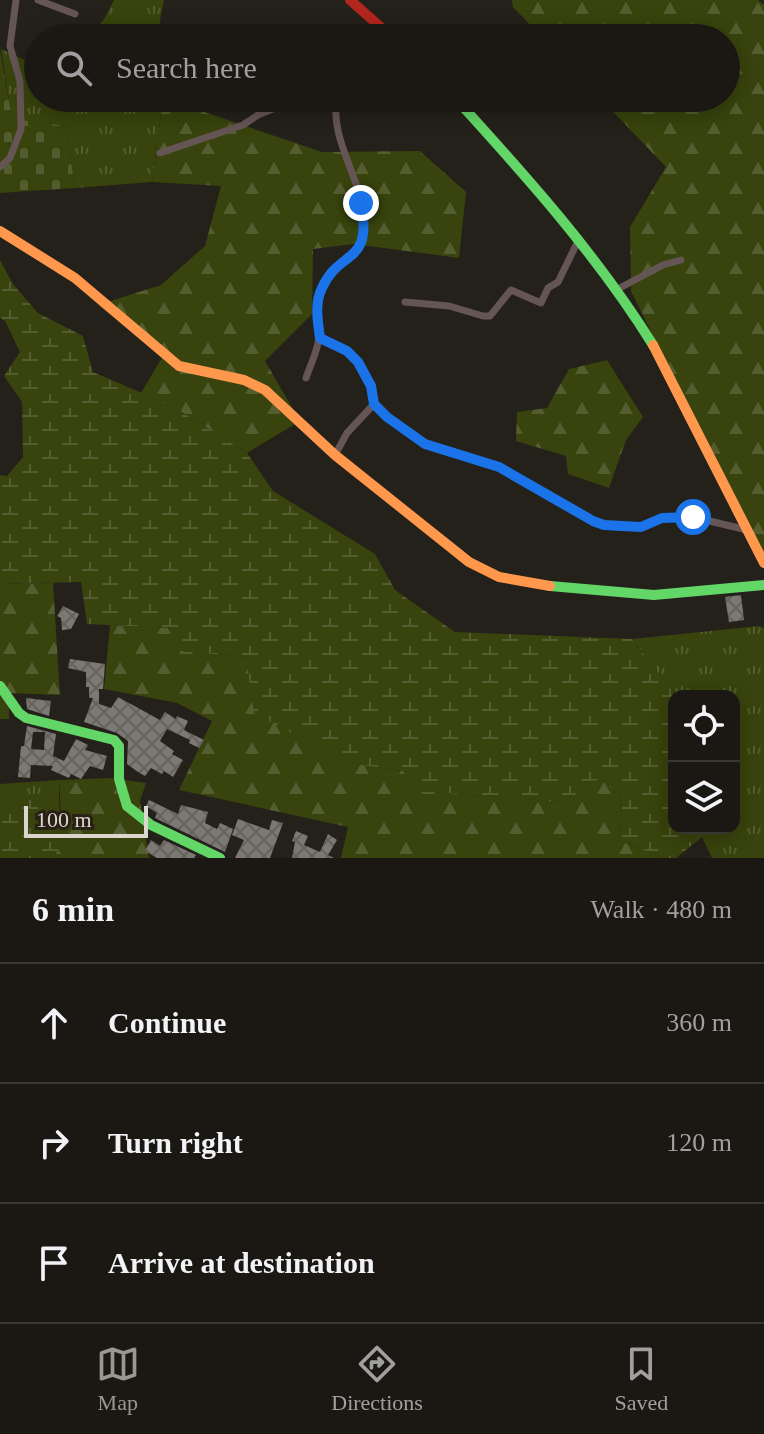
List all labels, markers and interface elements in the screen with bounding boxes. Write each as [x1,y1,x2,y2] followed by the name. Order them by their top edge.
[24,24,740,112] search box
[52,46,96,90] icon: search
[116,51,257,84] text: Search here
[343,185,379,221] route end
[675,499,711,535] route start
[668,690,740,834] map controls
[668,690,740,762] button: locate
[668,762,740,834] button: layers
[24,802,148,838] scale bar
[36,807,92,832] text: 100 m
[32,891,114,928] text: 6 min
[590,895,732,924] text: Walk · 480 m
[32,1001,76,1045] icon: ahead
[108,1006,226,1039] text: Continue
[666,1008,732,1037] text: 360 m
[32,1121,76,1165] icon: right
[108,1126,243,1159] text: Turn right
[666,1128,732,1157] text: 120 m
[32,1241,76,1285] icon: arrive
[108,1246,375,1279] text: Arrive at destination
[96,1342,140,1416] tab: Map
[331,1342,423,1416] tab: Directions
[614,1342,668,1416] tab: Saved

